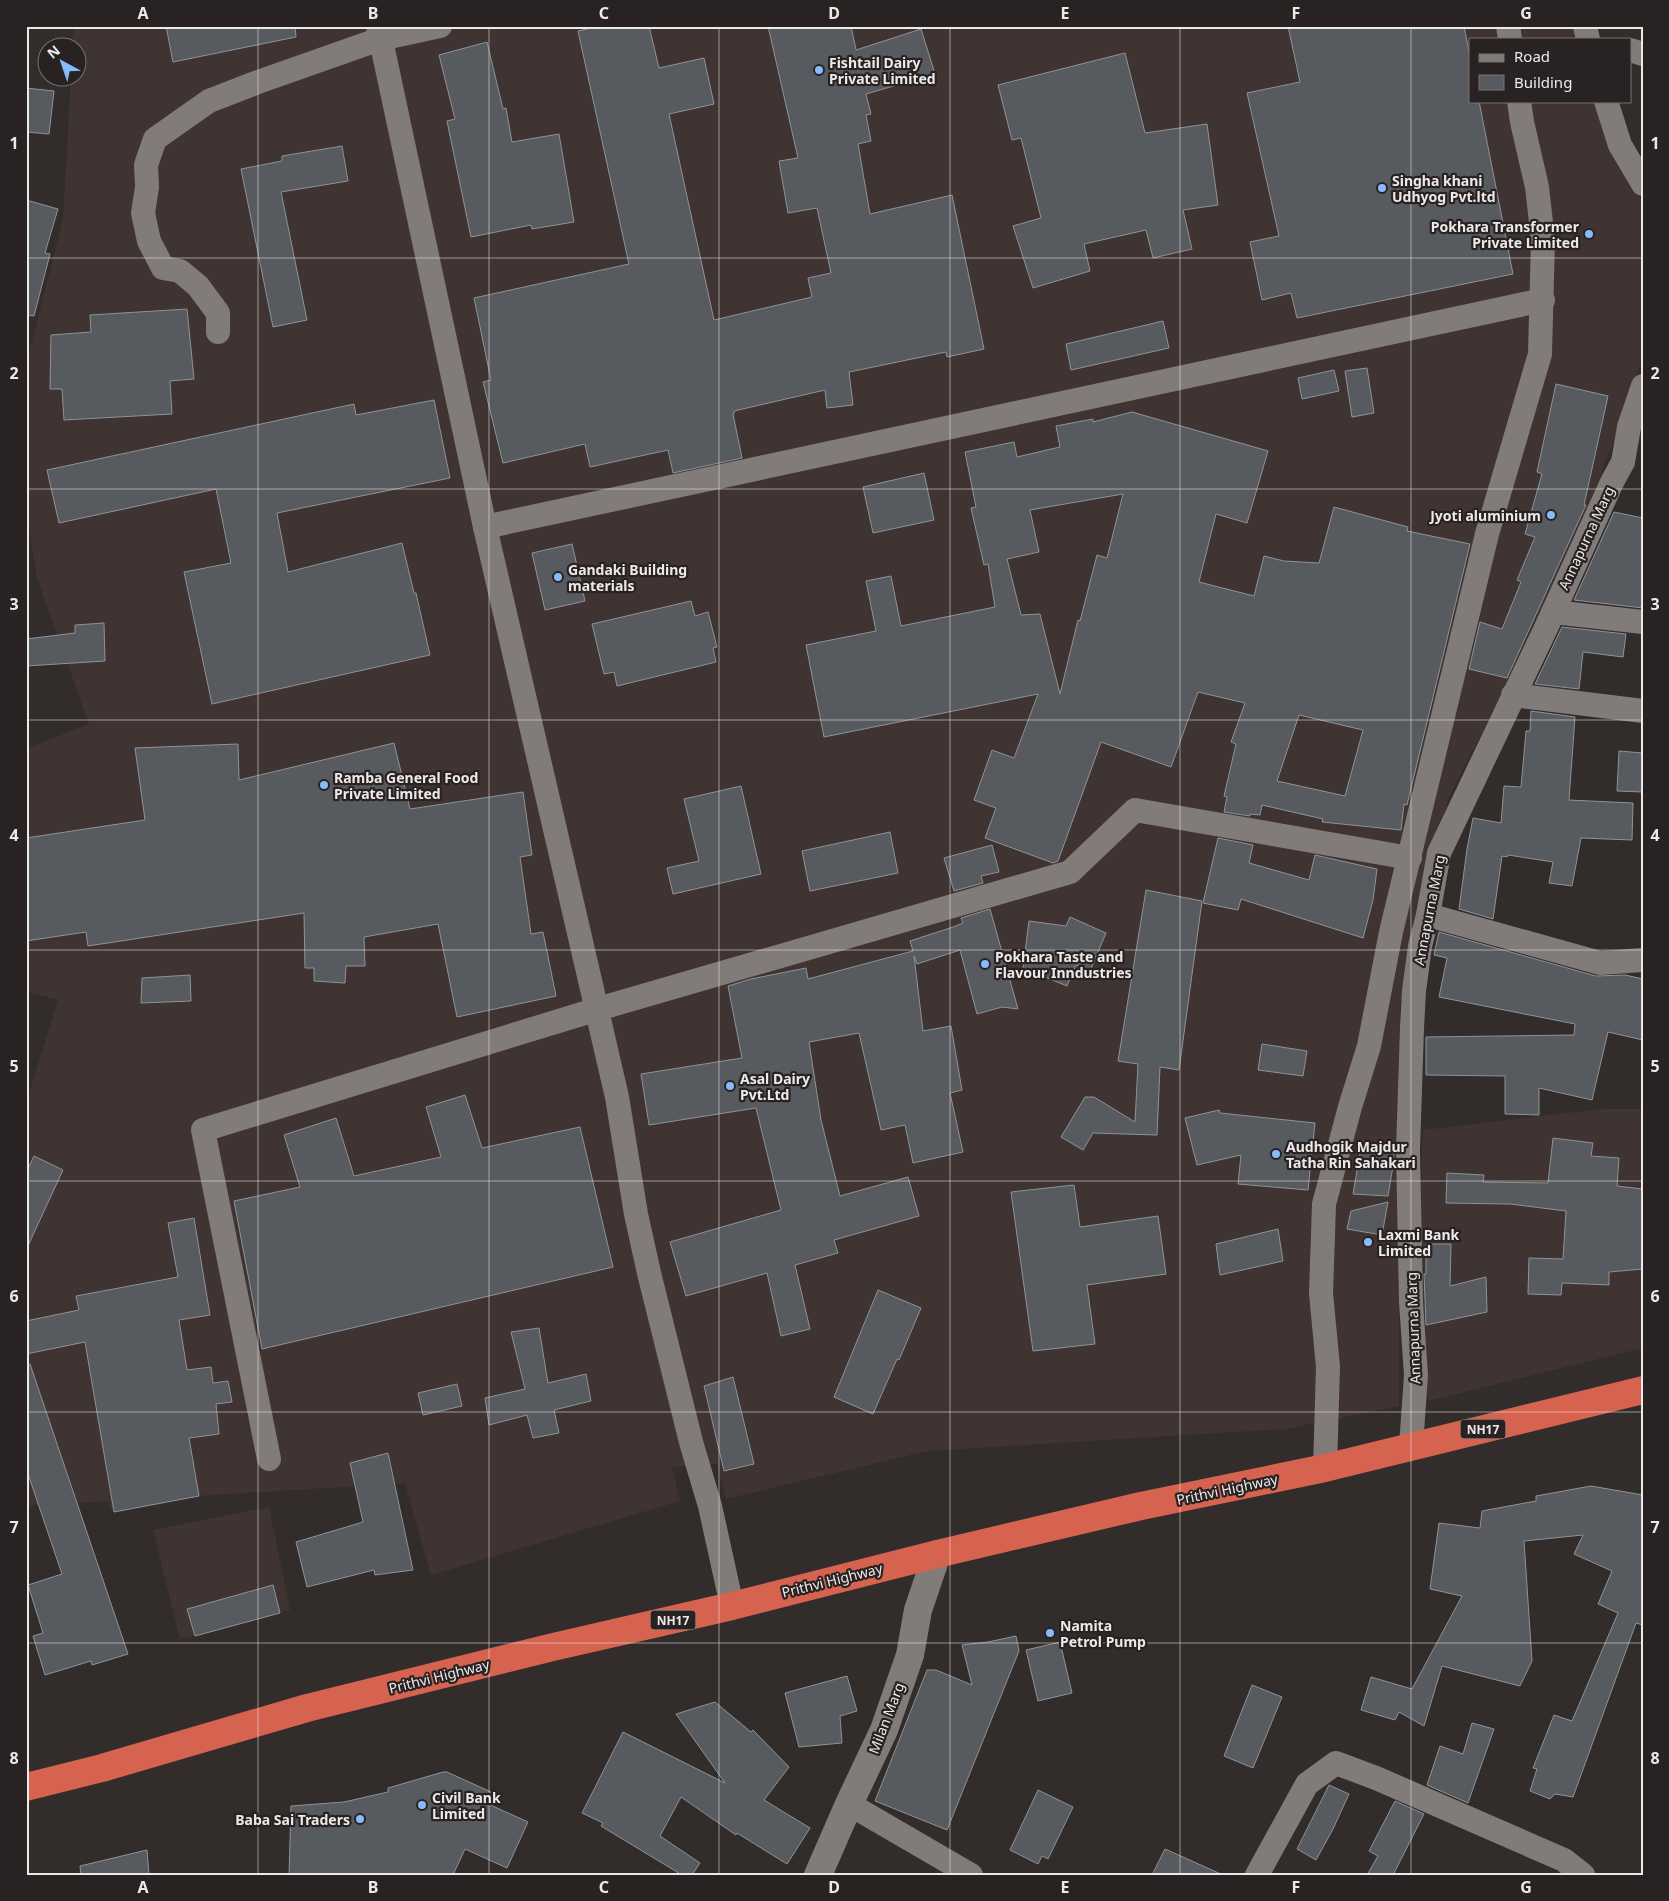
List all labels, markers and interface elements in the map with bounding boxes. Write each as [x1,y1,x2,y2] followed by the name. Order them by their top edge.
[137,2,149,24] text: A
[368,2,378,24] text: B
[599,2,609,24] text: C
[828,2,840,24] text: D
[1061,2,1070,24] text: E
[1292,2,1300,24] text: F
[1520,2,1532,24] text: G
[38,38,88,88] north arrow
[1469,38,1632,102] legend
[43,41,64,63] text: N
[1514,46,1550,66] text: Road
[829,53,936,88] place label: Fishtail Dairy Private Limited
[813,64,825,76] marker: Fishtail Dairy Private Limited
[1514,72,1572,92] text: Building
[9,132,19,154] text: 1
[1650,132,1660,154] text: 1
[1392,171,1496,206] place label: Singha khani Udhyog Pvt.ltd
[1376,182,1388,194] marker: Singha khani Udhyog Pvt.ltd
[1431,217,1580,252] place label: Pokhara Transformer Private Limited
[1583,228,1595,240] marker: Pokhara Transformer Private Limited
[9,362,19,384] text: 2
[1650,362,1660,384] text: 2
[1554,483,1618,593] street label: Annapurna Marg
[1428,506,1541,525] place label: Jyoti aluminium
[1545,509,1557,521] marker: Jyoti aluminium
[568,560,687,595] place label: Gandaki Building materials
[552,571,564,583] marker: Gandaki Building materials
[9,593,19,615] text: 3
[1650,593,1660,615] text: 3
[334,768,478,803] place label: Ramba General Food Private Limited
[318,779,330,791] marker: Ramba General Food Private Limited
[9,824,19,846] text: 4
[1650,824,1660,846] text: 4
[1409,853,1449,967] street label: Annapurna Marg
[995,947,1132,982] place label: Pokhara Taste and Flavour Inndustries
[979,958,991,970] marker: Pokhara Taste and Flavour Inndustries
[9,1055,19,1077] text: 5
[1650,1055,1660,1077] text: 5
[740,1069,810,1104] place label: Asal Dairy Pvt.Ltd
[724,1080,736,1092] marker: Asal Dairy Pvt.Ltd
[1286,1137,1416,1172] place label: Audhogik Majdur Tatha Rin Sahakari
[1270,1148,1282,1160] marker: Audhogik Majdur Tatha Rin Sahakari
[1378,1225,1460,1260] place label: Laxmi Bank Limited
[1362,1236,1374,1248] marker: Laxmi Bank Limited
[1402,1272,1424,1384] street label: Annapurna Marg
[9,1285,19,1307] text: 6
[1650,1285,1660,1307] text: 6
[1460,1420,1506,1438] road number: NH17
[1175,1469,1280,1509] street label: Prithvi Highway
[9,1516,19,1538] text: 7
[1650,1516,1660,1538] text: 7
[780,1558,885,1602] street label: Prithvi Highway
[650,1610,696,1630] road number: NH17
[1060,1616,1146,1651] place label: Namita Petrol Pump
[1044,1627,1056,1639] marker: Namita Petrol Pump
[387,1654,492,1698] street label: Prithvi Highway
[864,1680,908,1756] street label: Milan Marg
[9,1747,19,1769] text: 8
[1650,1747,1660,1769] text: 8
[432,1788,501,1823] place label: Civil Bank Limited
[416,1799,428,1811] marker: Civil Bank Limited
[235,1810,350,1829] place label: Baba Sai Traders
[354,1813,366,1825] marker: Baba Sai Traders
[137,1876,149,1898] text: A
[368,1876,378,1898] text: B
[599,1876,609,1898] text: C
[828,1876,840,1898] text: D
[1061,1876,1070,1898] text: E
[1292,1876,1300,1898] text: F
[1520,1876,1532,1898] text: G

